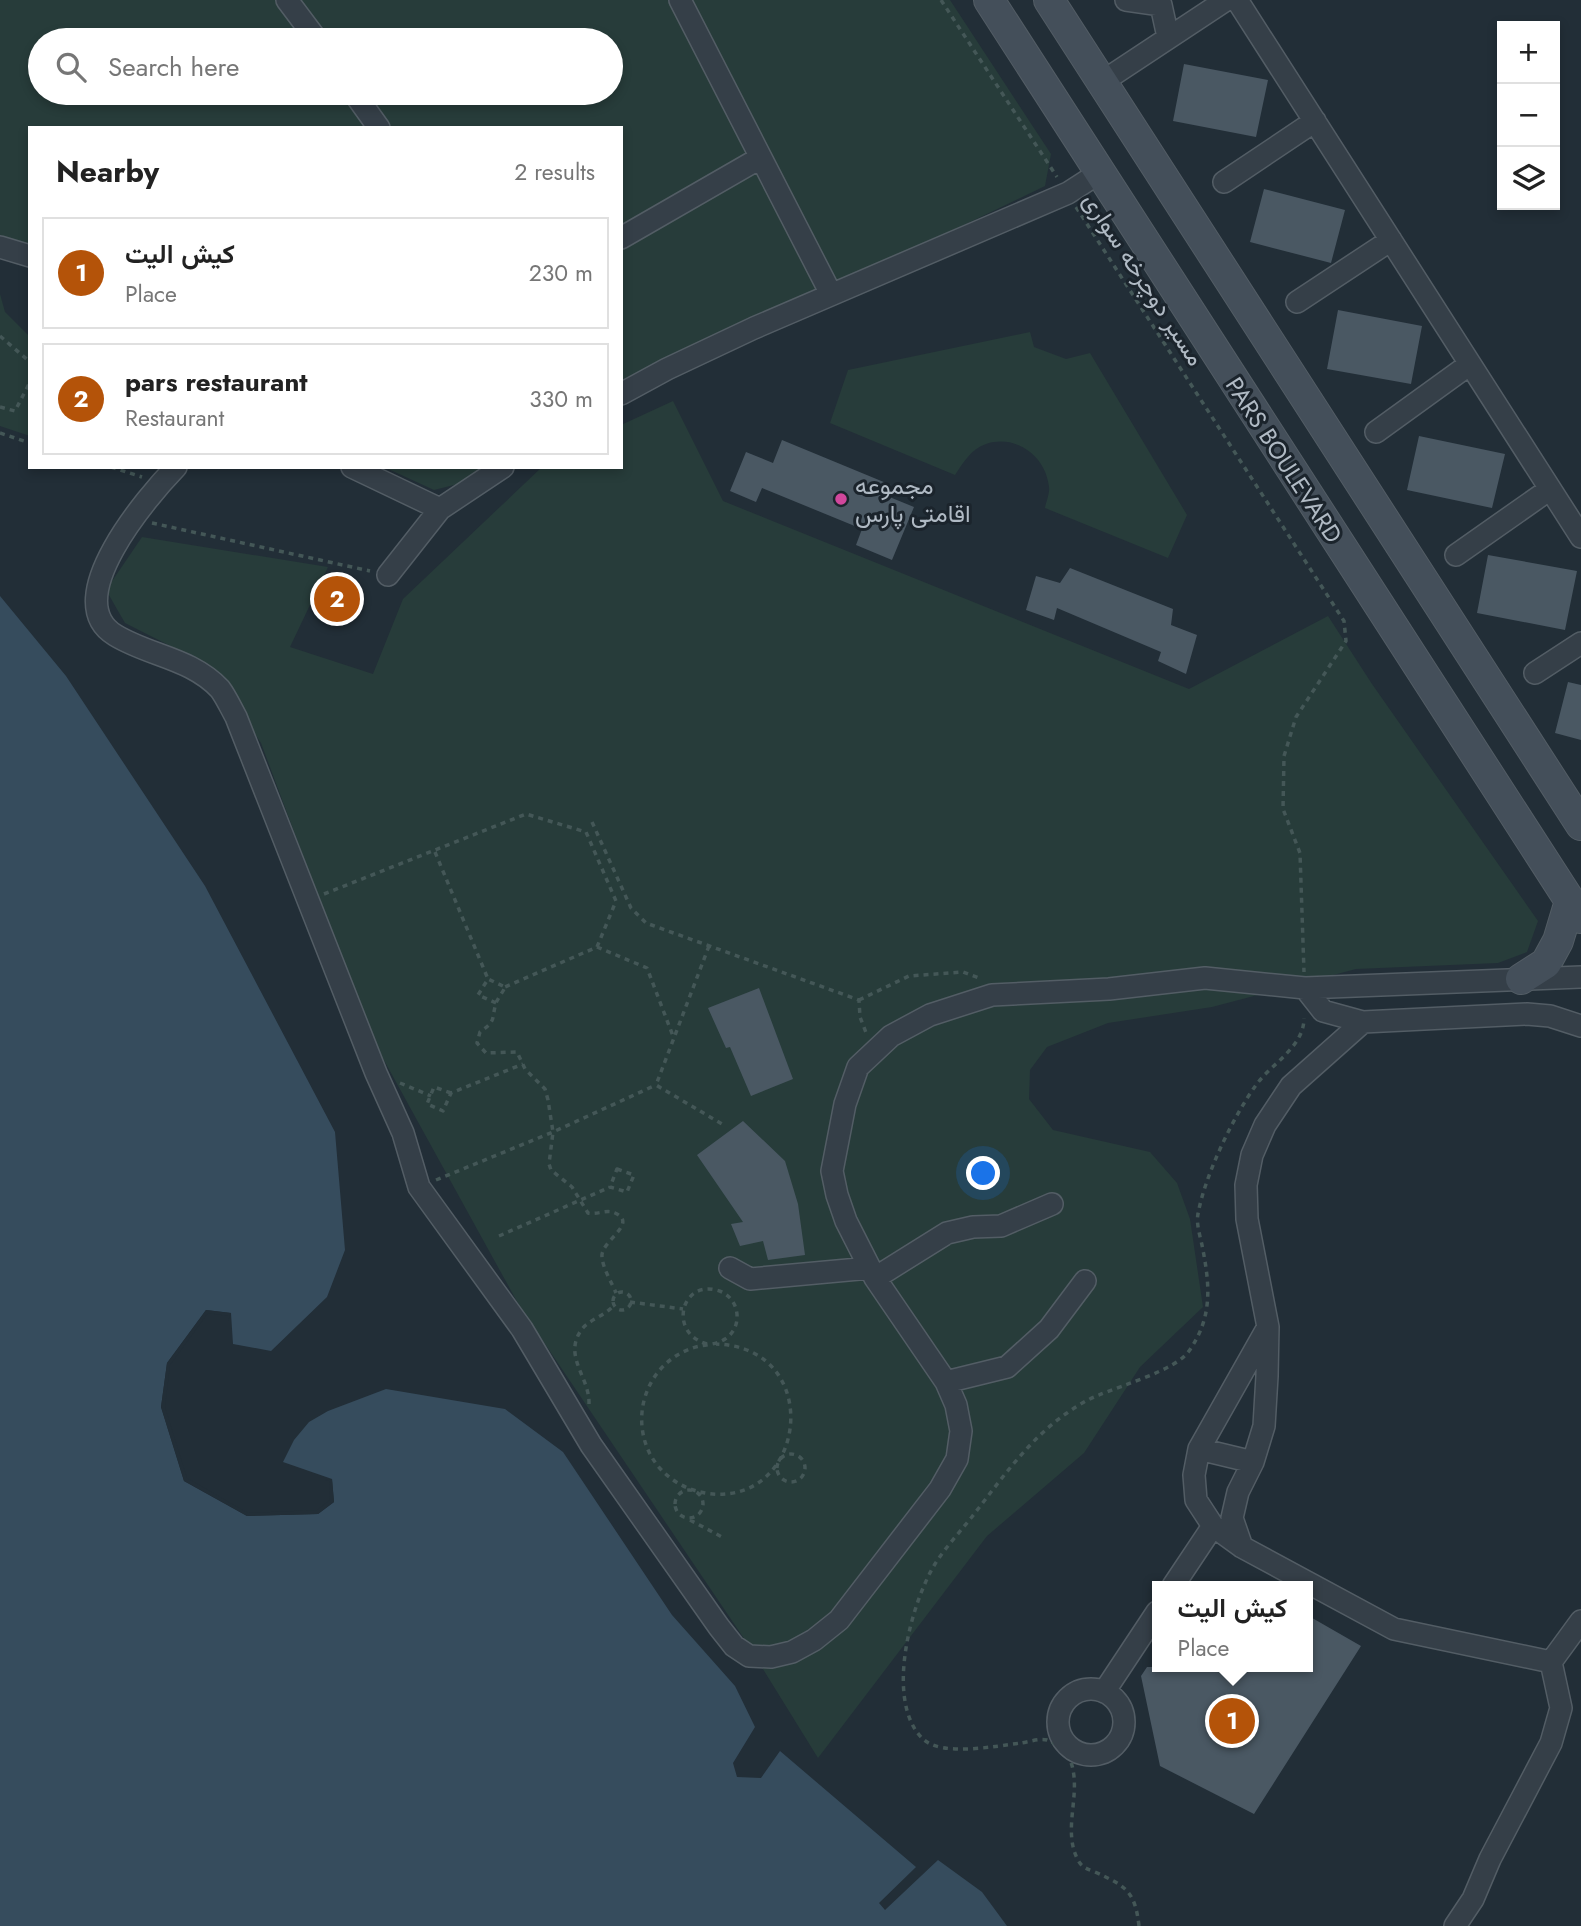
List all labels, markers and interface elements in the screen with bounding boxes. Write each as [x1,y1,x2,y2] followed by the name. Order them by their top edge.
[1497,21,1560,210] map controls
[1497,21,1560,84] button: +
[28,28,623,105] search box
[52,48,90,86] icon: search
[108,48,240,86] text: Search here
[1497,84,1560,147] button: −
[1497,147,1560,210] button: layers
[56,150,159,193] text: Nearby
[514,155,595,189] text: 2 results
[1075,185,1213,373] street label: مسیر دوچرخه سواری
[125,235,235,273] text: کیش الیت
[75,256,87,290] text: 1
[529,256,593,290] text: 230 m
[125,277,177,311] text: Place
[125,363,308,401] text: pars restaurant
[1217,370,1351,550] street label: PARS BOULEVARD
[73,382,89,416] text: 2
[529,382,593,416] text: 330 m
[125,401,224,435] text: Restaurant
[855,468,970,531] place label: مجموعه اقامتی پارس
[833,491,849,507] marker: مجموعه اقامتی پارس
[314,573,360,625] pin: 2
[966,1156,1000,1190] your location
[1152,1581,1313,1672] popup
[1178,1589,1287,1627] text: کیش الیت
[1178,1631,1229,1665] text: Place
[1209,1695,1255,1747] pin: 1

